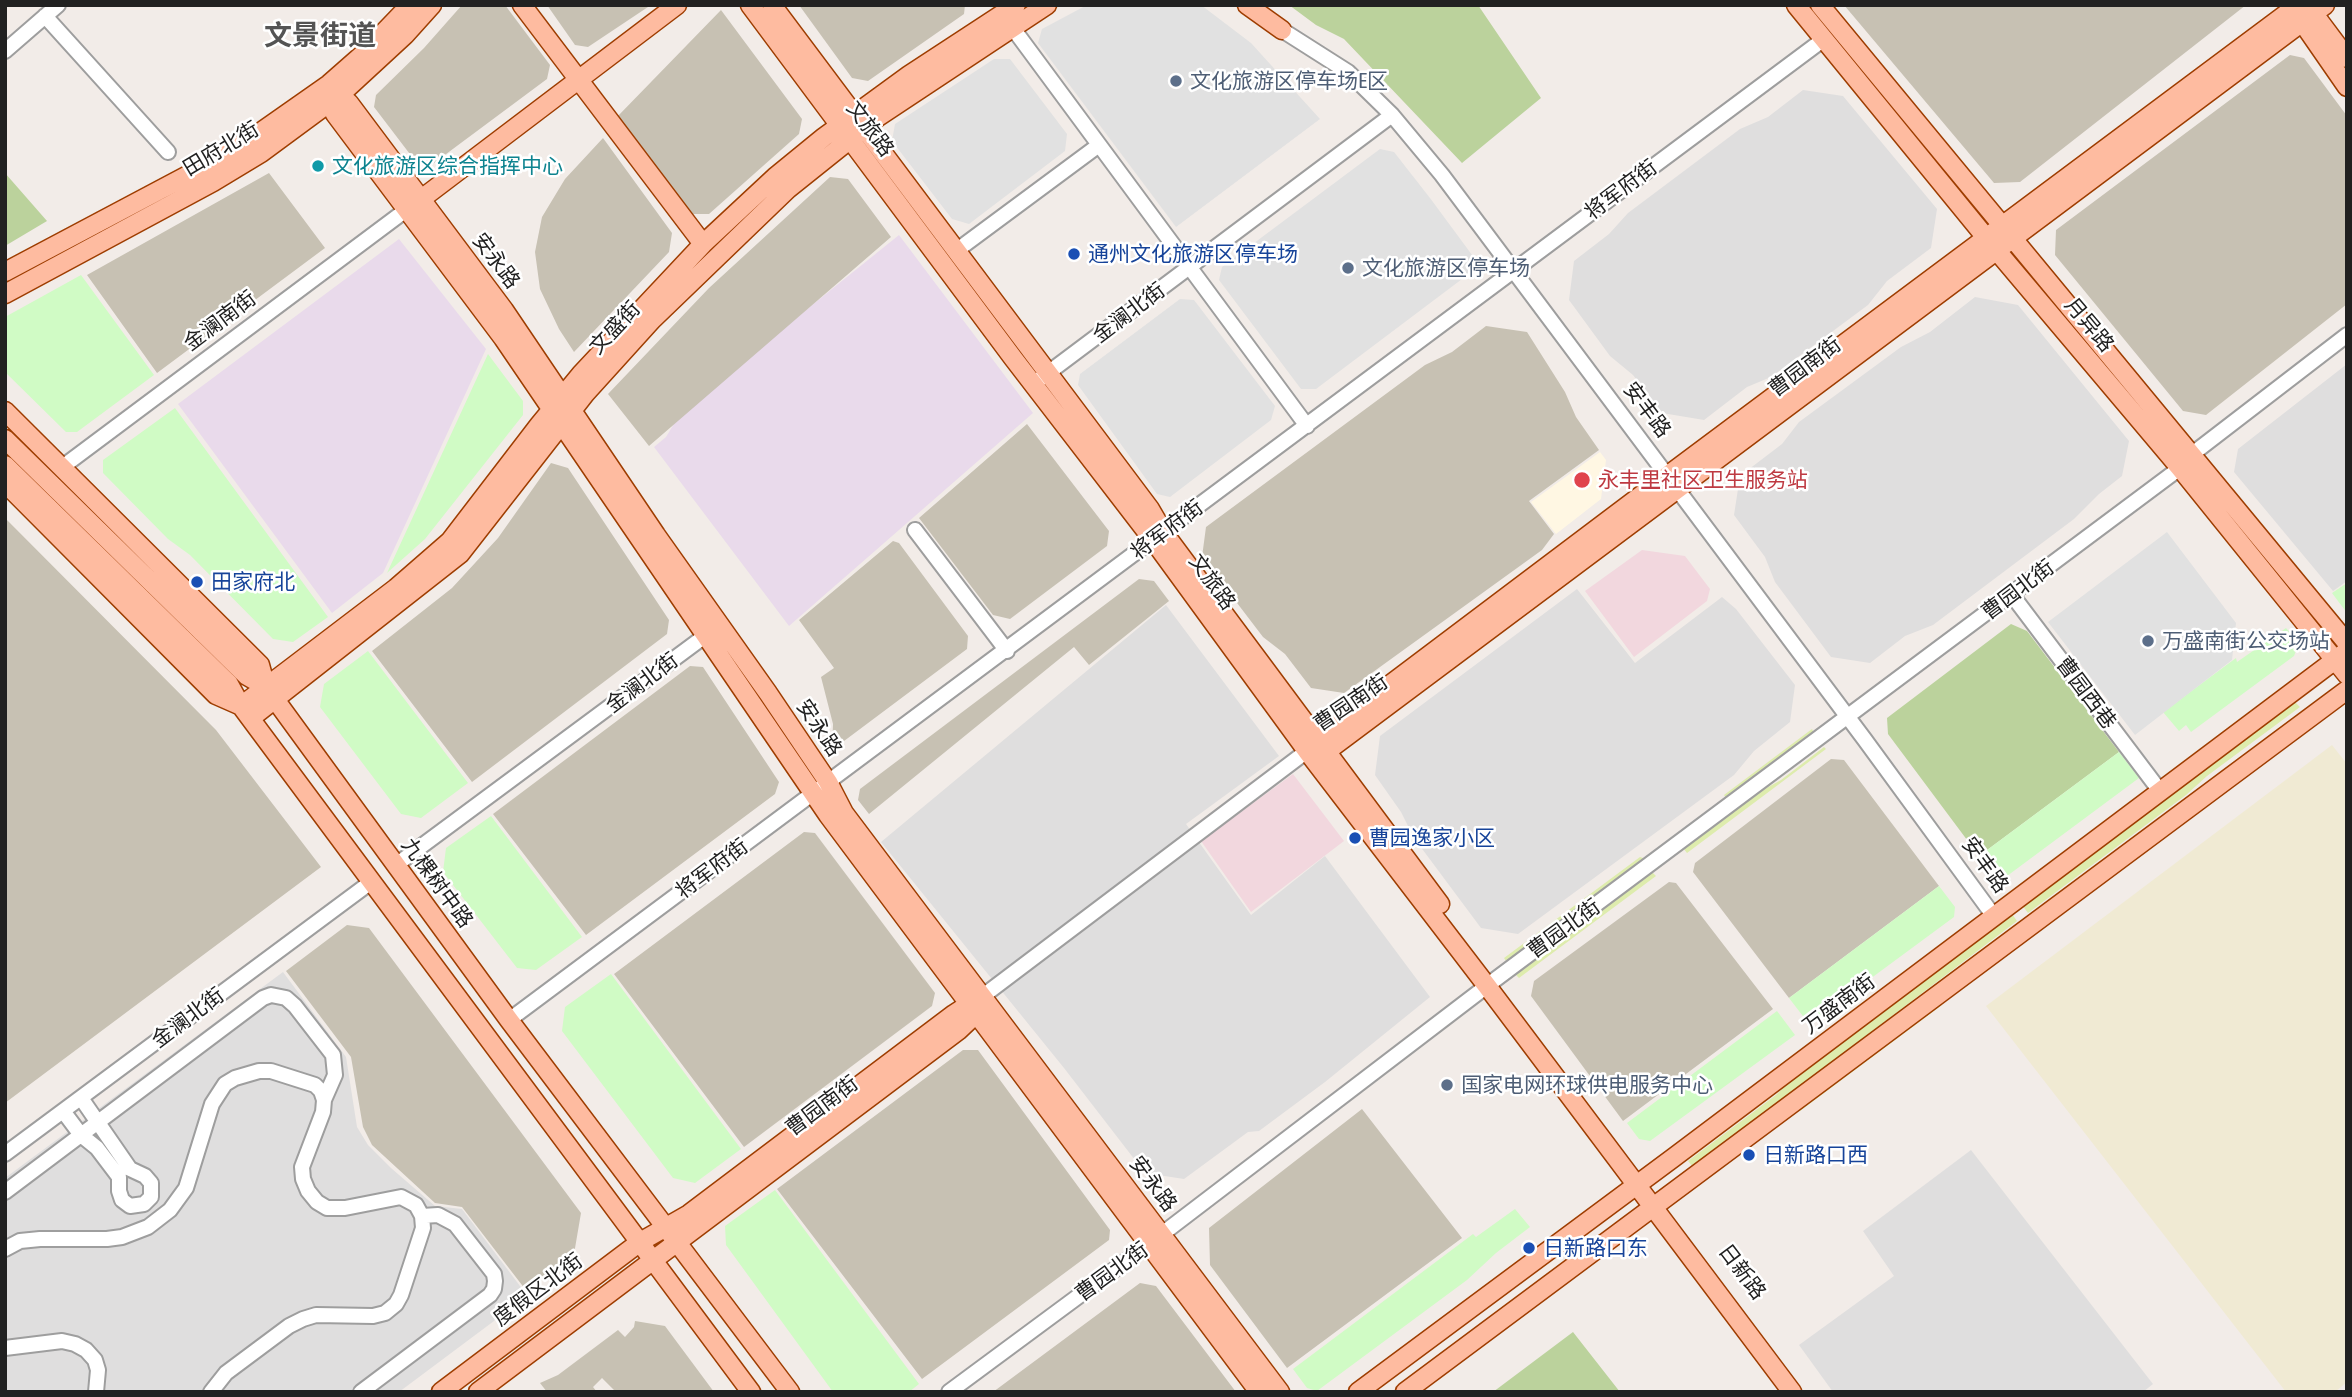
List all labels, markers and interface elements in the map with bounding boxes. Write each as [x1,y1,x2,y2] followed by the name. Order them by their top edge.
[264,19,376,53] district label: 文景街道
[1190,68,1388,94] place label: 文化旅游区停车场E区
[1168,73,1184,89] marker: 文化旅游区停车场E区
[841,96,899,162] street label: 文旅路
[179,117,263,181] street label: 田府北街
[332,153,563,179] place label: 文化旅游区综合指挥中心
[1580,155,1662,225] street label: 将军府街
[310,158,326,174] marker: 文化旅游区综合指挥中心
[467,228,525,294] street label: 安永路
[1088,241,1298,267] place label: 通州文化旅游区停车场
[1066,246,1082,262] marker: 通州文化旅游区停车场
[1362,255,1530,281] place label: 文化旅游区停车场
[1340,260,1356,276] marker: 文化旅游区停车场
[1088,278,1170,348] street label: 金澜北街
[179,286,261,356] street label: 金澜南街
[2059,293,2119,357] street label: 月异路
[584,296,646,360] street label: 文盛街
[1764,332,1846,402] street label: 曹园南街
[1618,377,1676,443] street label: 安丰路
[1598,467,1808,493] place label: 永丰里社区卫生服务站
[1572,470,1592,490] marker: 永丰里社区卫生服务站
[1126,495,1208,565] street label: 将军府街
[1183,549,1241,615] street label: 文旅路
[1977,555,2059,625] street label: 曹园北街
[211,569,295,595] place label: 田家府北
[189,574,205,590] marker: 田家府北
[2162,628,2330,654] place label: 万盛南街公交场站
[2140,633,2156,649] marker: 万盛南街公交场站
[601,648,683,718] street label: 金澜北街
[2051,652,2121,734] street label: 曹园西巷
[1309,669,1393,737] street label: 曹园南街
[791,695,847,761] street label: 安永路
[1369,825,1495,851] place label: 曹园逸家小区
[1347,830,1363,846] marker: 曹园逸家小区
[1956,832,2014,898] street label: 安丰路
[396,833,478,933] street label: 九棵树中路
[671,834,753,904] street label: 将军府街
[1523,894,1605,964] street label: 曹园北街
[1798,969,1880,1039] street label: 万盛南街
[147,983,229,1053] street label: 金澜北街
[781,1071,863,1141] street label: 曹园南街
[1461,1072,1713,1098] place label: 国家电网环球供电服务中心
[1439,1077,1455,1093] marker: 国家电网环球供电服务中心
[1763,1142,1868,1168] place label: 日新路口西
[1741,1147,1757,1163] marker: 日新路口西
[1124,1151,1182,1217] street label: 安永路
[1543,1235,1648,1261] place label: 日新路口东
[1071,1237,1153,1307] street label: 曹园北街
[1713,1239,1771,1305] street label: 日新路
[1521,1240,1537,1256] marker: 日新路口东
[488,1248,588,1332] street label: 度假区北街

